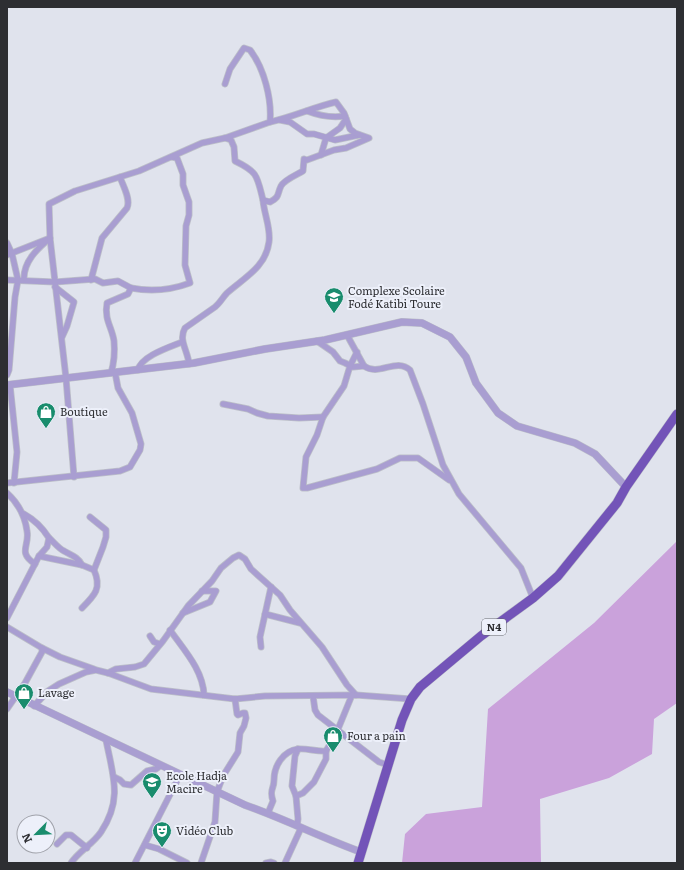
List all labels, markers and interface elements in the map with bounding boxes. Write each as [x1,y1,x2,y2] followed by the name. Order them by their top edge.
[348,282,445,311] place label: Complexe Scolaire Fodé Katibi Toure
[323,286,345,314] school or university icon: Complexe Scolaire Fodé Katibi Toure
[35,401,57,429] shop icon: Boutique
[60,403,108,419] place label: Boutique
[482,619,506,635] road number: N4
[13,682,35,710] shop icon: Lavage
[38,684,75,700] place label: Lavage
[322,725,344,753] shop icon: Four a pain
[347,727,406,743] place label: Four a pain
[166,767,227,796] place label: Ecole Hadja Macire
[141,771,163,799] school or university icon: Ecole Hadja Macire
[16,814,56,854] north arrow
[151,820,173,848] theatre icon: Vidéo Club
[176,822,233,838] place label: Vidéo Club
[17,831,35,846] text: N

